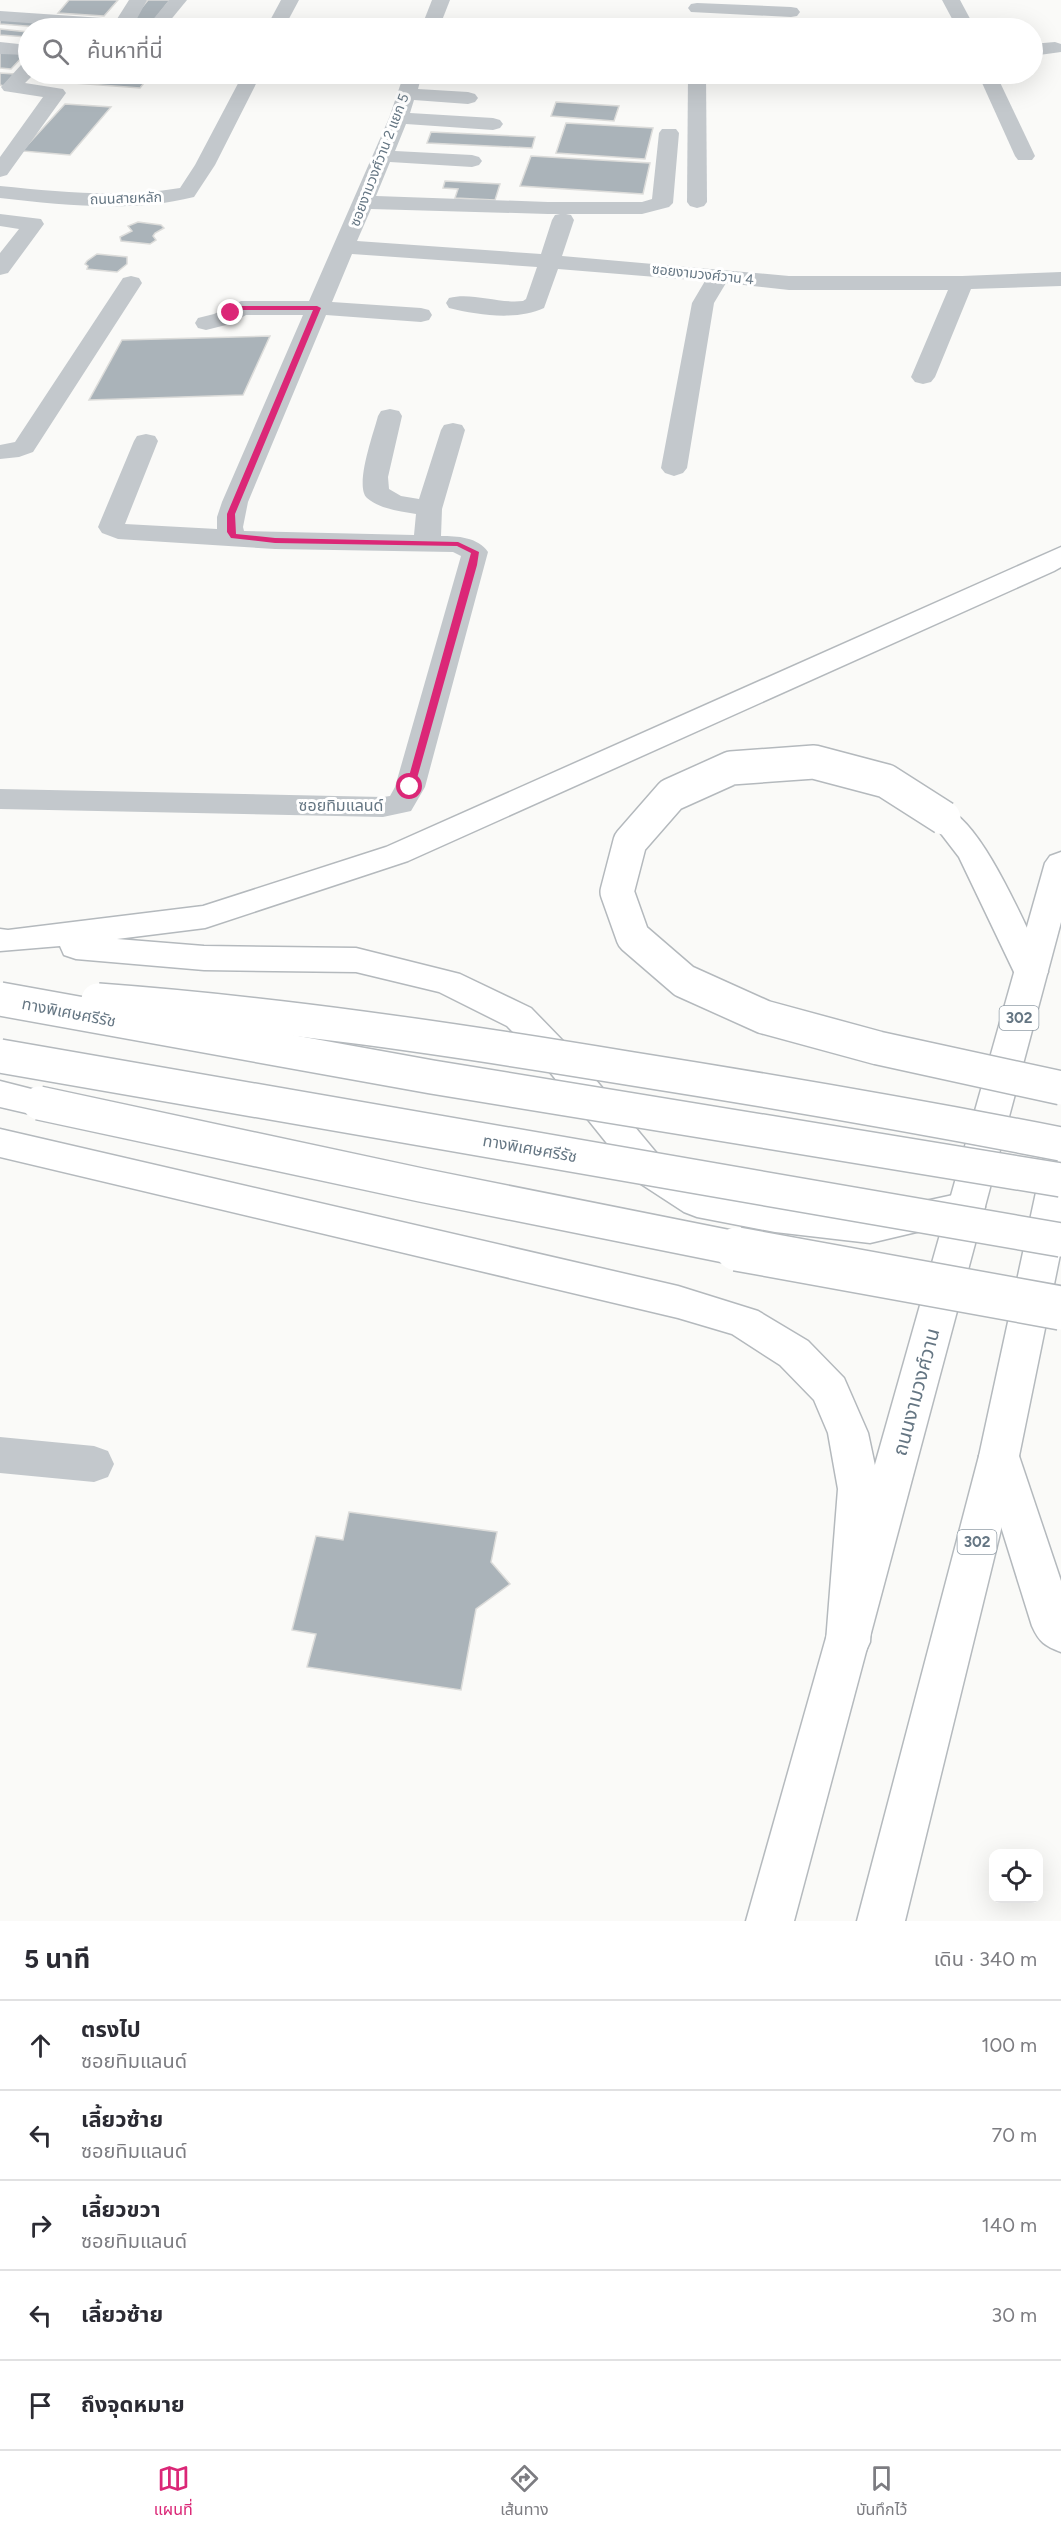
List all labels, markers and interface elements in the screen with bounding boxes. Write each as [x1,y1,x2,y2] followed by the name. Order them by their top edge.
[18,18,1043,84] search box
[39,35,72,68] icon: search
[87,37,163,64] text: ค้นหาที่นี่
[346,91,413,229] street label: ซอยงามวงศ์วาน 2 แยก 5
[90,189,162,208] street label: ถนนสายหลัก
[651,261,755,288] street label: ซอยงามวงศ์วาน 4
[217,299,243,325] route end
[396,773,422,799] route start
[299,796,383,815] street label: ซอยทิมแลนด์
[20,994,117,1031] street label: ทางพิเศษศรีรัช
[1000,1006,1038,1030] road number: 302
[481,1131,578,1166] street label: ทางพิเศษศรีรัช
[887,1326,945,1458] street label: ถนนงามวงศ์วาน
[958,1530,996,1554] road number: 302
[989,1849,1043,1903] map controls
[989,1849,1043,1903] button: locate
[24,1943,90,1975] text: 5 นาที
[934,1947,1037,1971] text: เดิน · 340 m
[81,2016,141,2043] text: ตรงไป
[24,2029,57,2062] icon: ahead
[981,2033,1037,2057] text: 100 m
[81,2049,187,2073] text: ซอยทิมแลนด์
[81,2106,163,2133] text: เลี้ยวซ้าย
[24,2119,57,2152] icon: left
[991,2123,1037,2147] text: 70 m
[81,2139,187,2163] text: ซอยทิมแลนด์
[81,2196,161,2223] text: เลี้ยวขวา
[24,2209,57,2242] icon: right
[982,2213,1037,2237] text: 140 m
[81,2229,187,2253] text: ซอยทิมแลนด์
[24,2299,57,2332] icon: left
[81,2301,163,2328] text: เลี้ยวซ้าย
[991,2303,1037,2327] text: 30 m
[24,2389,57,2422] icon: arrive
[81,2391,185,2418] text: ถึงจุดหมาย
[154,2462,193,2522] tab: แผนที่
[500,2462,548,2522] tab: เส้นทาง
[856,2462,907,2522] tab: บันทึกไว้

